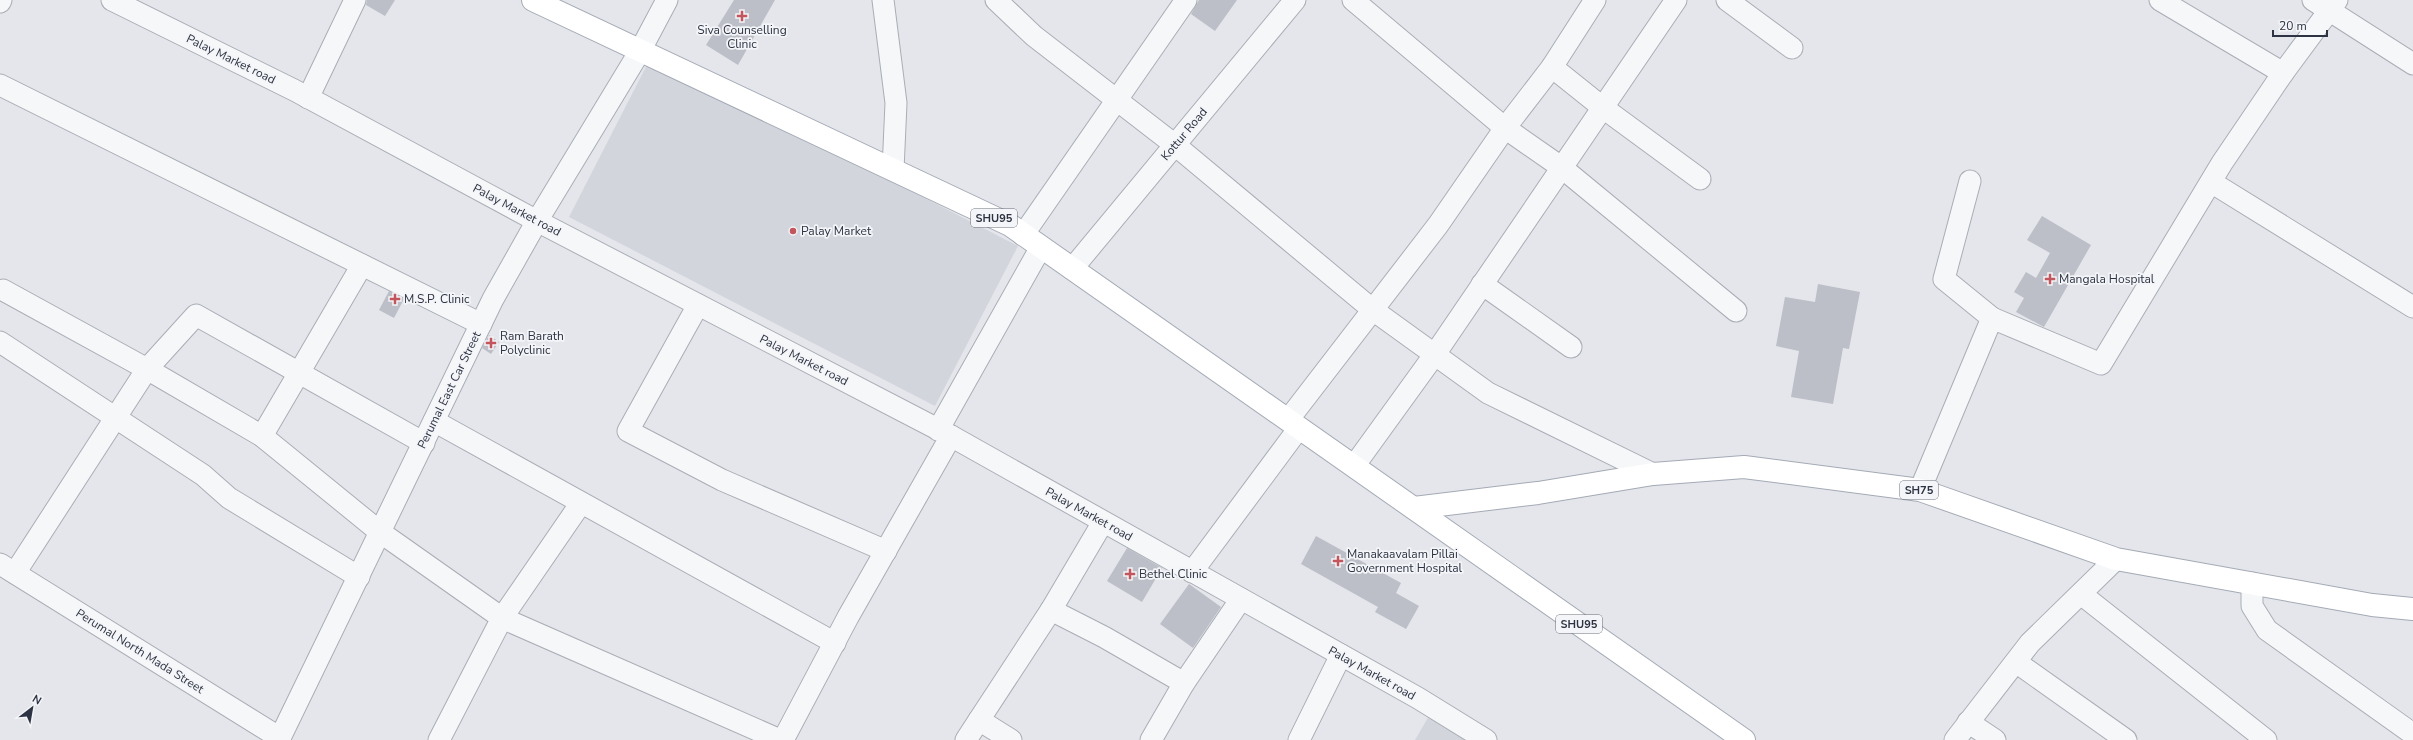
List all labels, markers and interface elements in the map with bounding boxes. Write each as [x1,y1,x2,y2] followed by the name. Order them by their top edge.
[736,10,748,22] marker: Siva Counselling Clinic
[2273,12,2327,38] scale bar
[2279,18,2307,34] text: 20 m
[697,22,787,52] place label: Siva Counselling Clinic
[184,30,278,88] street label: Palay Market road
[1157,104,1211,164] street label: Kottur Road
[470,180,564,240] street label: Palay Market road
[971,209,1017,227] road number: SHU95
[801,223,872,239] place label: Palay Market
[788,226,798,236] marker: Palay Market
[2059,271,2155,287] place label: Mangala Hospital
[2044,273,2056,285] marker: Mangala Hospital
[404,291,470,307] place label: M.S.P. Clinic
[389,293,401,305] marker: M.S.P. Clinic
[414,328,485,451] street label: Perumal East Car Street
[500,328,564,358] place label: Ram Barath Polyclinic
[757,331,851,389] street label: Palay Market road
[485,337,497,349] marker: Ram Barath Polyclinic
[1900,481,1938,499] road number: SH75
[1043,483,1135,545] street label: Palay Market road
[1347,546,1463,576] place label: Manakaavalam Pillai Government Hospital
[1332,555,1344,567] marker: Manakaavalam Pillai Government Hospital
[1139,566,1208,582] place label: Bethel Clinic
[1124,568,1136,580] marker: Bethel Clinic
[73,605,208,697] street label: Perumal North Mada Street
[1556,615,1602,633] road number: SHU95
[1326,642,1418,704] street label: Palay Market road
[12,688,52,728] north arrow
[30,691,44,708] text: N

